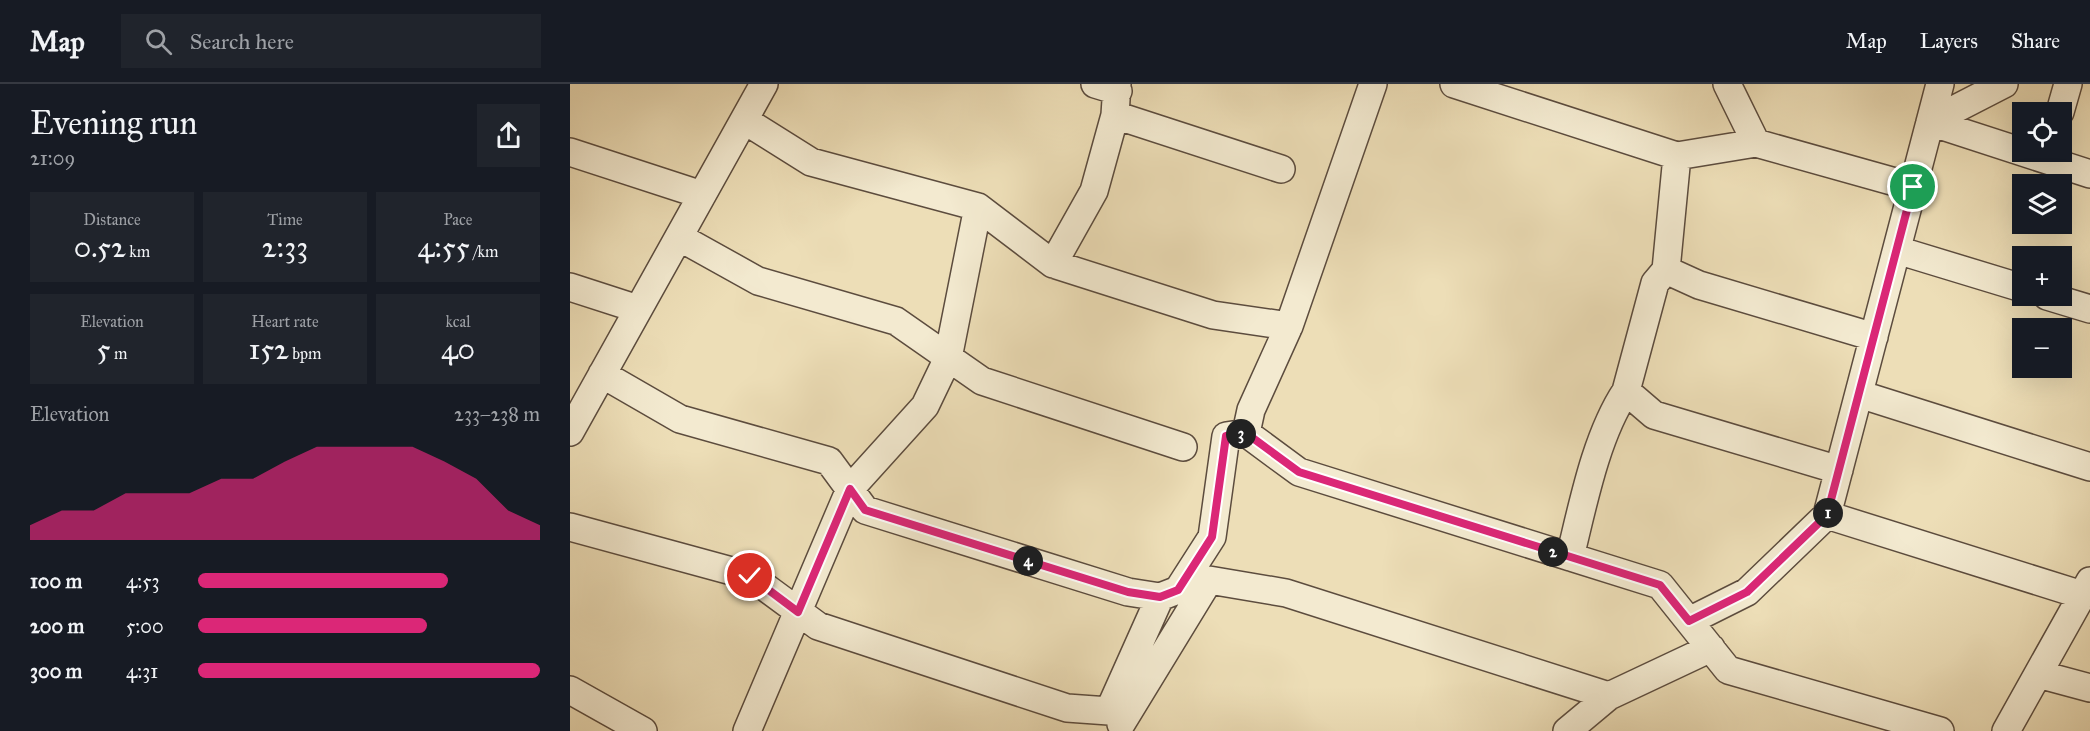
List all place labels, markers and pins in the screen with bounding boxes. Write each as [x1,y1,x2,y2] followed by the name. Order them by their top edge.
[1887,161,1938,212] pin
[1226,419,1256,449] pin: 3
[1813,498,1843,528] pin: 1
[1538,537,1568,567] pin: 2
[1013,546,1043,576] pin: 4
[724,550,775,601] pin

